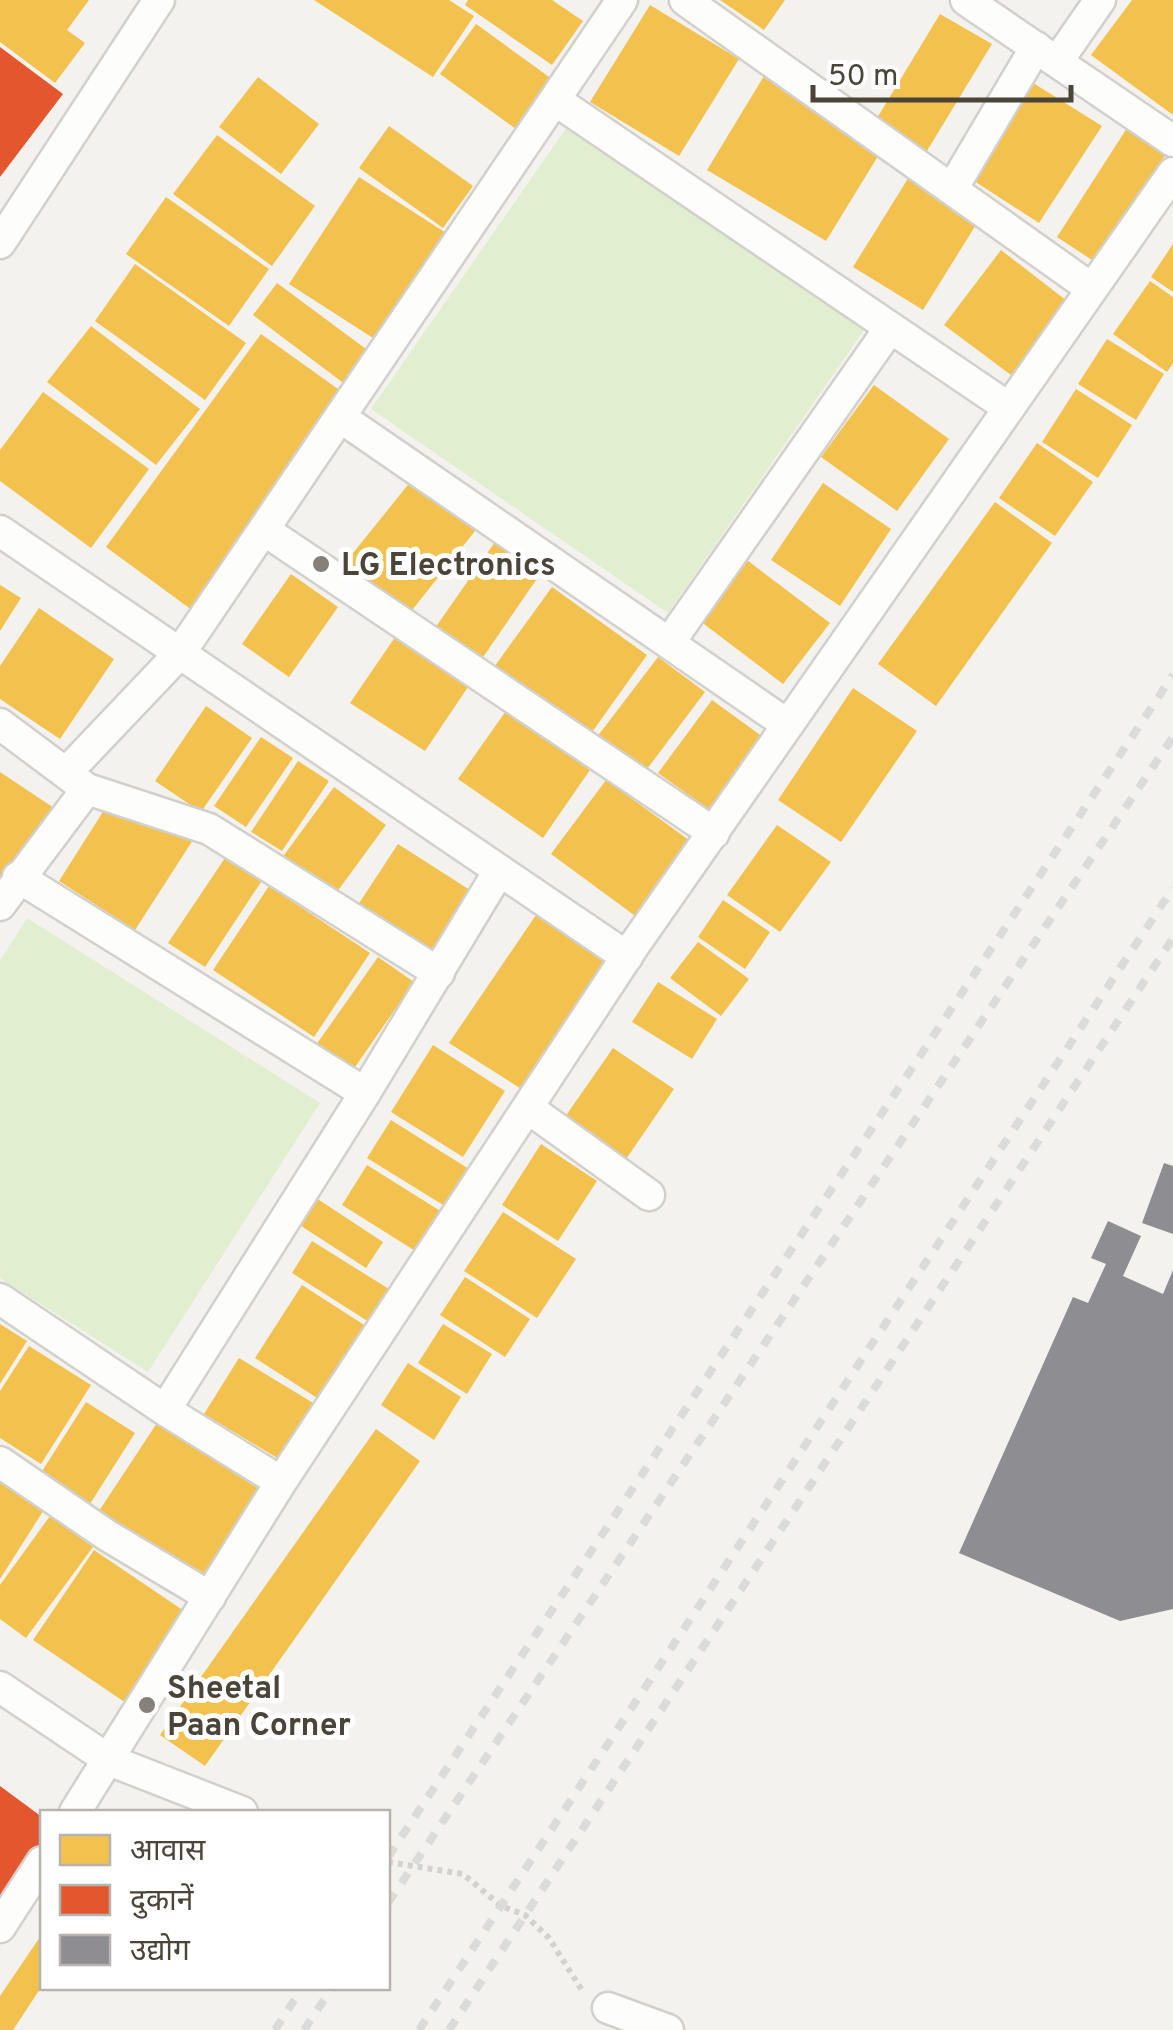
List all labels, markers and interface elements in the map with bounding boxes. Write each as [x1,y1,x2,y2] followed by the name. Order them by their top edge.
[813,40,1070,102] scale bar
[828,59,898,96] text: 50 m
[341,547,556,587] place label: LG Electronics
[310,553,332,575] marker: LG Electronics
[167,1670,351,1747] place label: Sheetal Paan Corner
[136,1694,158,1716] marker: Sheetal Paan Corner
[40,1810,390,1990] legend
[130,1834,206,1871] text: आवास
[130,1883,195,1921] text: दुकानें
[130,1933,191,1971] text: उद्योग

